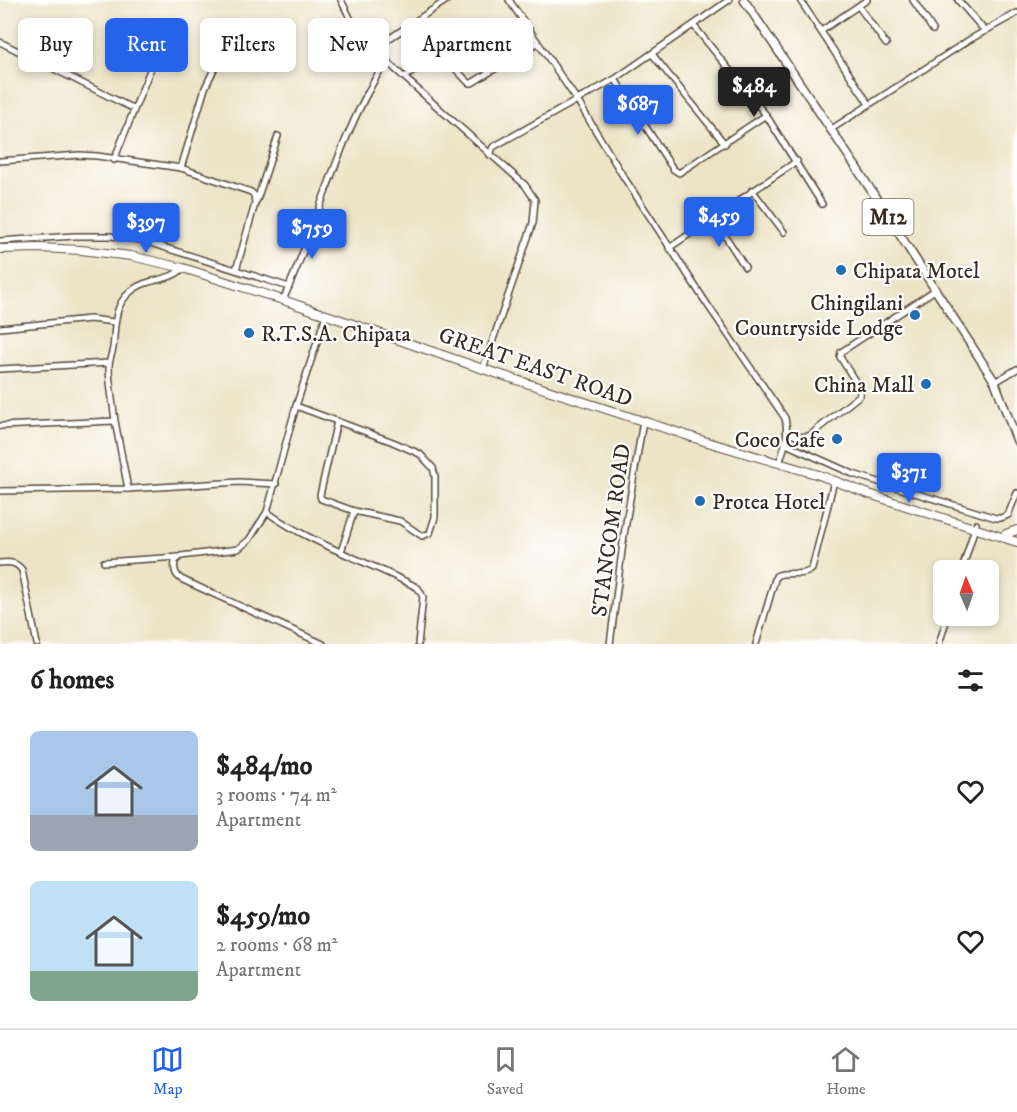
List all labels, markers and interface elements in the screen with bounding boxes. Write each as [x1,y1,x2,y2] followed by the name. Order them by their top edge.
[18,18,93,72] chip: Buy
[105,18,188,72] chip: Rent
[200,18,296,72] chip: Filters
[308,18,389,72] chip: New
[401,18,533,72] chip: Apartment
[718,67,790,118] pin: $484
[732,74,776,99] text: $484
[602,85,674,136] pin: $687
[617,92,659,117] text: $687
[683,197,755,248] pin: $459
[862,199,914,235] road number: M12
[110,203,182,254] pin: $397
[698,204,740,229] text: $459
[276,209,348,260] pin: $759
[127,210,165,235] text: $397
[291,216,333,241] text: $759
[853,258,980,285] place label: Chipata Motel
[834,263,848,277] marker: Chipata Motel
[735,290,903,342] place label: Chingilani Countryside Lodge
[908,308,922,322] marker: Chingilani Countryside Lodge
[261,321,411,348] place label: R.T.S.A. Chipata
[435,322,636,413] street label: GREAT EAST ROAD
[242,326,256,340] marker: R.T.S.A. Chipata
[814,372,914,399] place label: China Mall
[919,377,933,391] marker: China Mall
[735,427,825,454] place label: Coco Cafe
[830,432,844,446] marker: Coco Cafe
[586,442,637,619] street label: STANCOM ROAD
[873,453,945,504] pin: $371
[891,460,927,485] text: $371
[712,489,826,516] place label: Protea Hotel
[693,494,707,508] marker: Protea Hotel
[933,560,999,626] north arrow
[933,560,999,626] map controls
[30,664,114,697] text: 6 homes
[954,664,987,697] icon: filters
[216,750,312,783] text: $484/mo
[78,755,150,827] icon: home
[954,775,987,808] icon: heart
[216,783,337,808] text: 3 rooms · 74 m²
[216,808,301,833] text: Apartment
[216,900,310,933] text: $459/mo
[78,905,150,977] icon: home
[954,925,987,958] icon: heart
[216,933,338,958] text: 2 rooms · 68 m²
[216,958,301,983] text: Apartment
[151,1043,184,1099] tab: Map
[487,1043,524,1099] tab: Saved
[826,1043,866,1099] tab: Home

